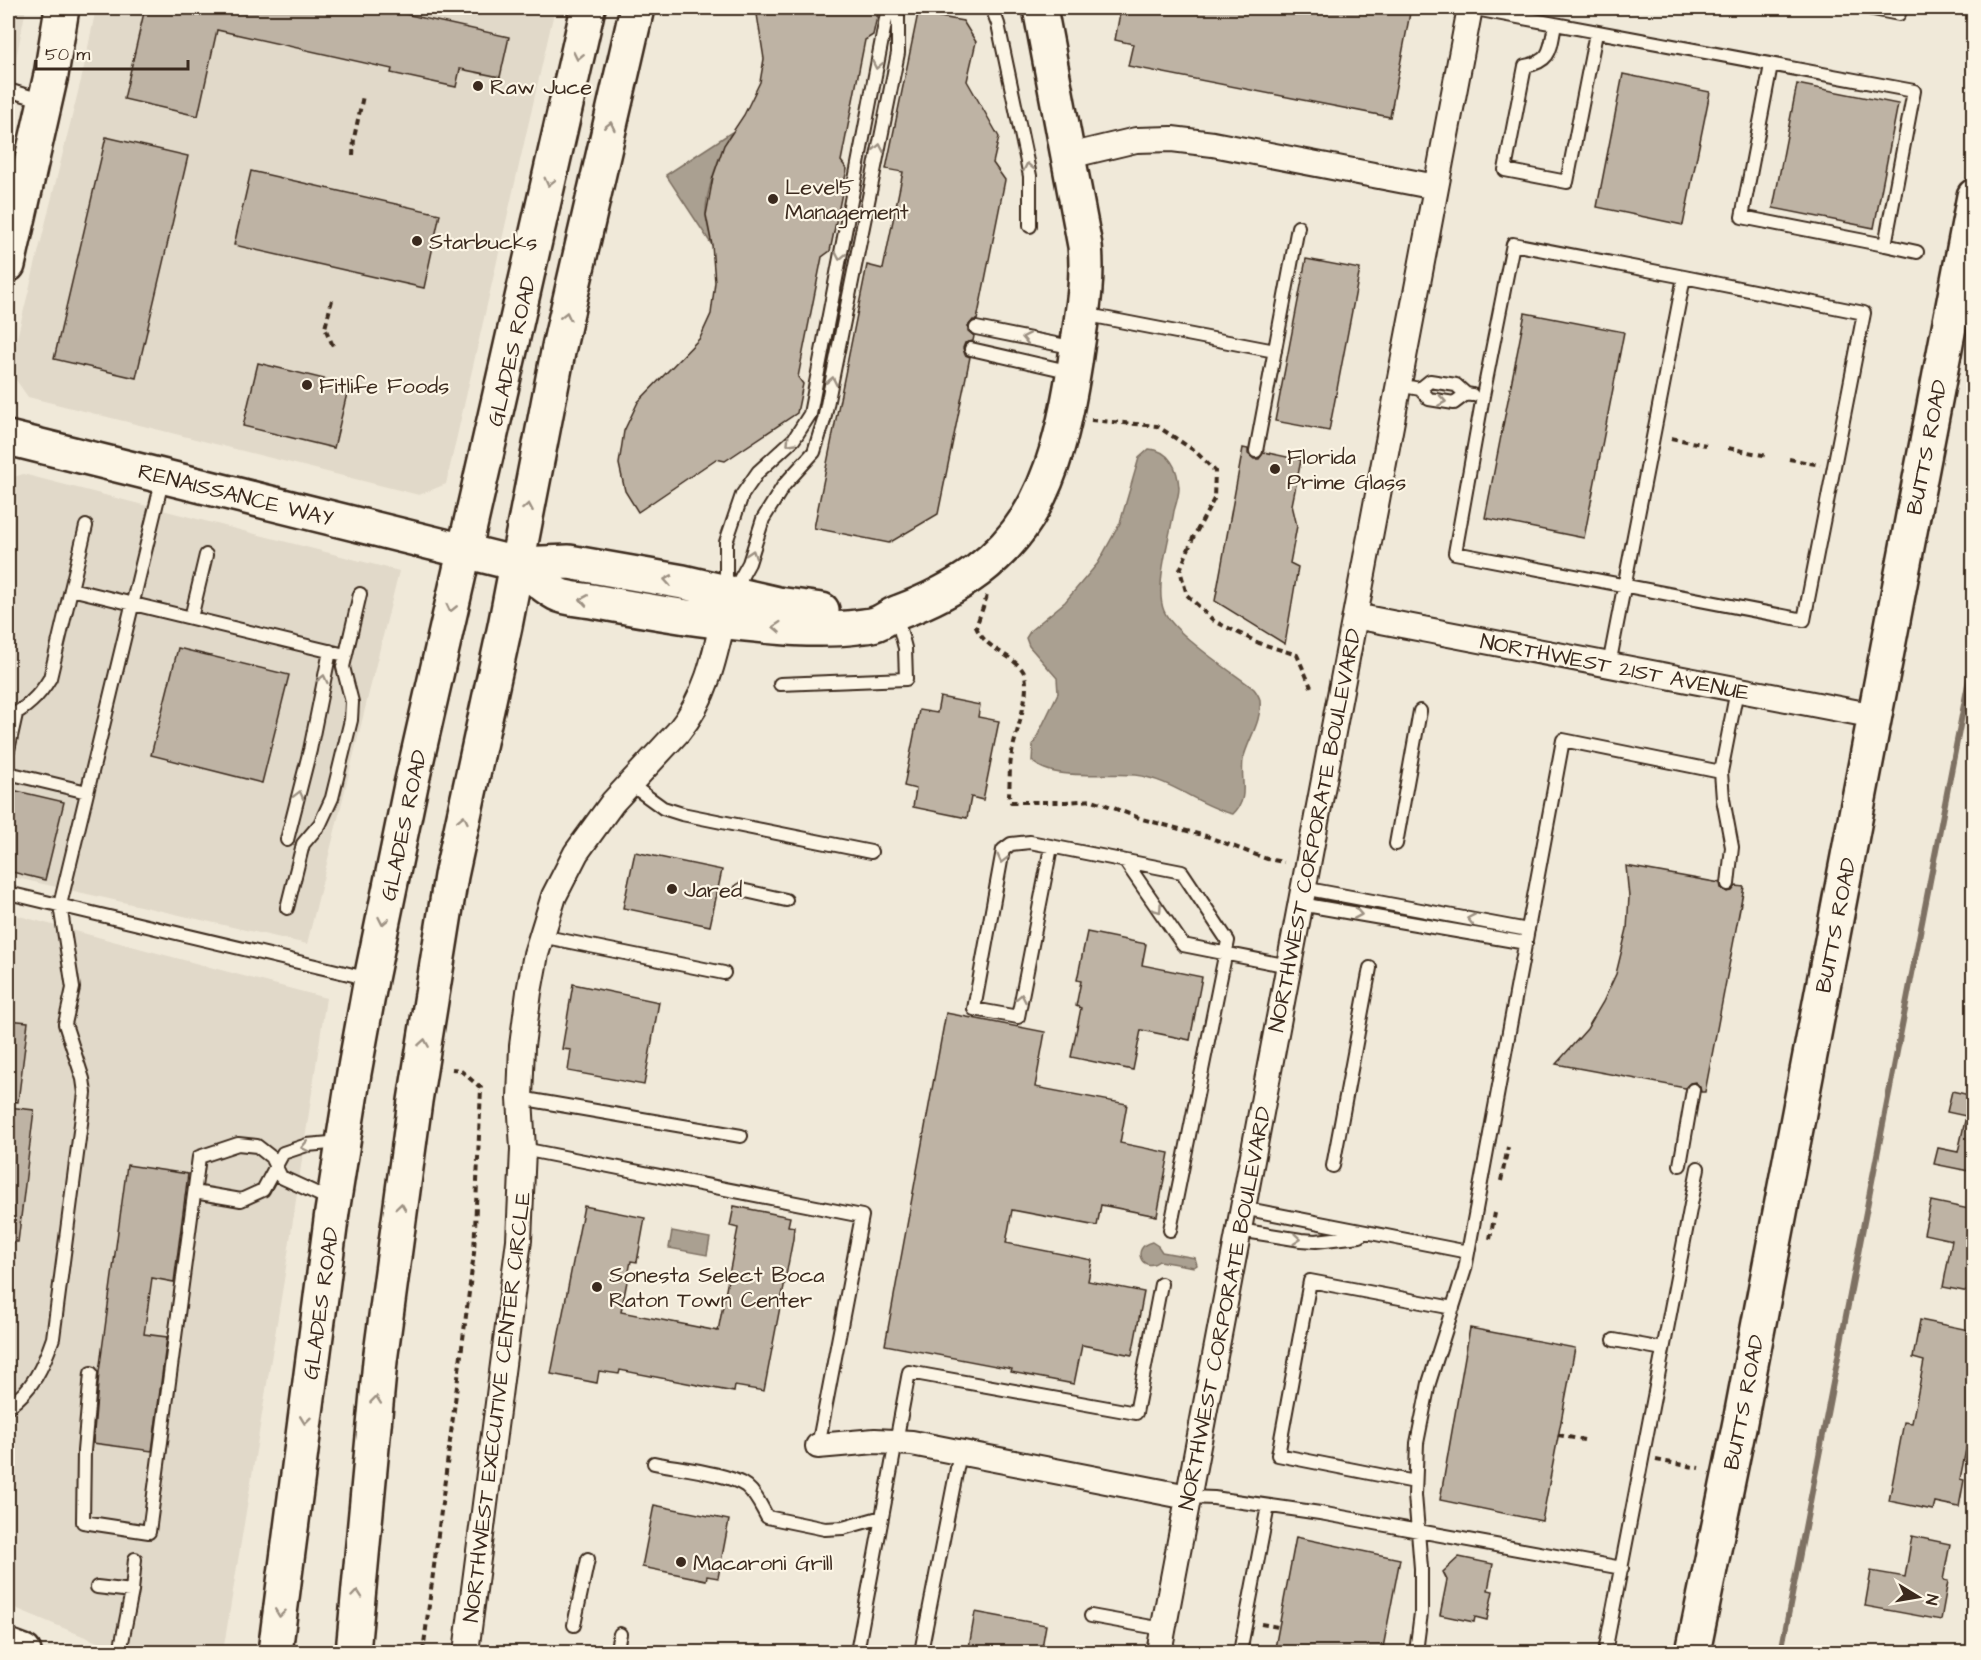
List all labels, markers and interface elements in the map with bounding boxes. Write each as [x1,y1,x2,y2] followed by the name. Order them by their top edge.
[36,33,188,71] scale bar
[45,42,90,67] text: 50 m
[572,51,585,61] one-way arrow
[871,60,884,70] one-way arrow
[490,72,592,103] place label: Raw Juce
[471,79,485,93] marker: Raw Juce
[602,121,615,131] one-way arrow
[872,144,885,154] one-way arrow
[1022,163,1035,173] one-way arrow
[785,172,909,229] place label: Level5 Management
[543,177,556,187] one-way arrow
[766,192,780,206] marker: Level5 Management
[429,227,537,258] place label: Starbucks
[410,234,424,248] marker: Starbucks
[834,251,847,261] one-way arrow
[480,273,545,430] street label: GLADES ROAD
[558,311,571,321] one-way arrow
[1021,332,1031,345] one-way arrow
[319,371,449,402] place label: Fitlife Foods
[825,376,838,386] one-way arrow
[1899,377,1956,518] street label: BUTTS ROAD
[300,378,314,392] marker: Fitlife Foods
[1437,394,1447,407] one-way arrow
[786,435,797,445] one-way arrow
[1287,442,1406,498] place label: Florida Prime Glass
[135,456,337,535] street label: RENAISSANCE WAY
[1268,462,1282,476] marker: Florida Prime Glass
[521,502,533,511] one-way arrow
[744,549,757,560] one-way arrow
[664,574,674,587] one-way arrow
[580,594,589,606] one-way arrow
[446,603,459,613] one-way arrow
[773,621,782,634] one-way arrow
[1261,626,1370,1035] street label: NORTHWEST CORPORATE BOULEVARD
[1477,626,1752,709] street label: NORTHWEST 21ST AVENUE
[316,674,329,684] one-way arrow
[373,747,436,904] street label: GLADES ROAD
[291,790,304,800] one-way arrow
[456,814,469,824] one-way arrow
[997,854,1010,864] one-way arrow
[1808,855,1865,996] street label: BUTTS ROAD
[684,875,742,906] place label: Jared
[665,882,679,896] marker: Jared
[1151,902,1162,913] one-way arrow
[1353,907,1363,919] one-way arrow
[1466,913,1476,926] one-way arrow
[377,916,390,926] one-way arrow
[1014,993,1027,1003] one-way arrow
[417,1038,429,1047] one-way arrow
[1171,1104,1280,1513] street label: NORTHWEST CORPORATE BOULEVARD
[300,1140,310,1153] one-way arrow
[456,1190,539,1624] street label: NORTHWEST EXECUTIVE CENTER CIRCLE
[394,1202,406,1211] one-way arrow
[295,1225,348,1381] street label: GLADES ROAD
[1292,1233,1301,1246] one-way arrow
[609,1260,825,1316] place label: Sonesta Select Boca Raton Town Center
[590,1280,604,1294] marker: Sonesta Select Boca Raton Town Center
[1716,1332,1773,1473] street label: BUTTS ROAD
[369,1396,382,1405] one-way arrow
[299,1415,311,1424] one-way arrow
[693,1548,833,1579] place label: Macaroni Grill
[674,1555,688,1569] marker: Macaroni Grill
[1888,1567,1948,1627] north arrow
[351,1590,364,1599] one-way arrow
[1920,1593,1943,1607] text: N
[274,1609,286,1618] one-way arrow

